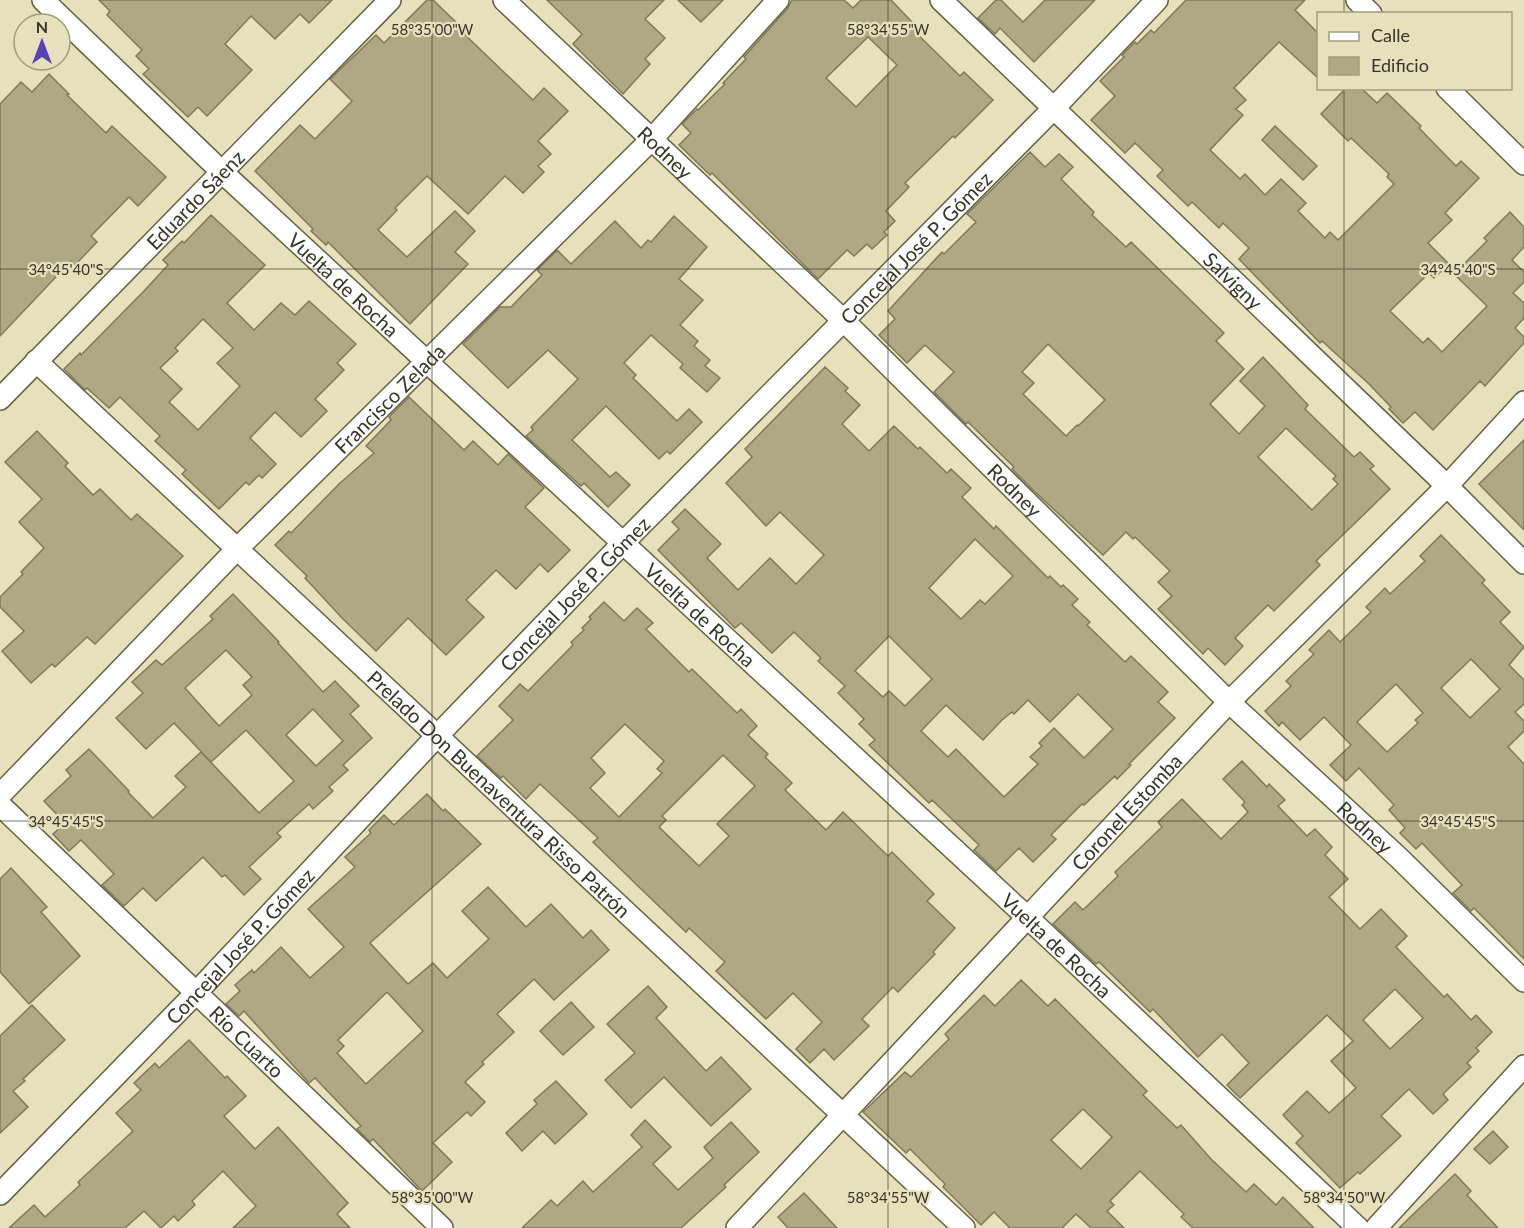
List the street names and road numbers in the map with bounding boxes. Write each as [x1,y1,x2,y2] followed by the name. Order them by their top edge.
[633,121,698,184] street label: Rodney
[141,145,249,254] street label: Eduardo Sáenz
[835,166,996,329] street label: Concejal José P. Gómez
[283,228,404,342] street label: Vuelta de Rocha
[1199,247,1268,315] street label: Salvigny
[329,339,450,458] street label: Francisco Zelada
[983,458,1047,522] street label: Rodney
[495,511,654,676] street label: Concejal José P. Gómez
[640,558,761,672] street label: Vuelta de Rocha
[363,665,636,922] street label: Prelado Don Buenaventura Risso Patrón
[1066,749,1187,875] street label: Coronel Estomba
[1333,796,1398,859] street label: Rodney
[161,863,319,1029] street label: Concejal José P. Gómez
[997,888,1117,1002] street label: Vuelta de Rocha
[205,1000,289,1083] street label: Río Cuarto

